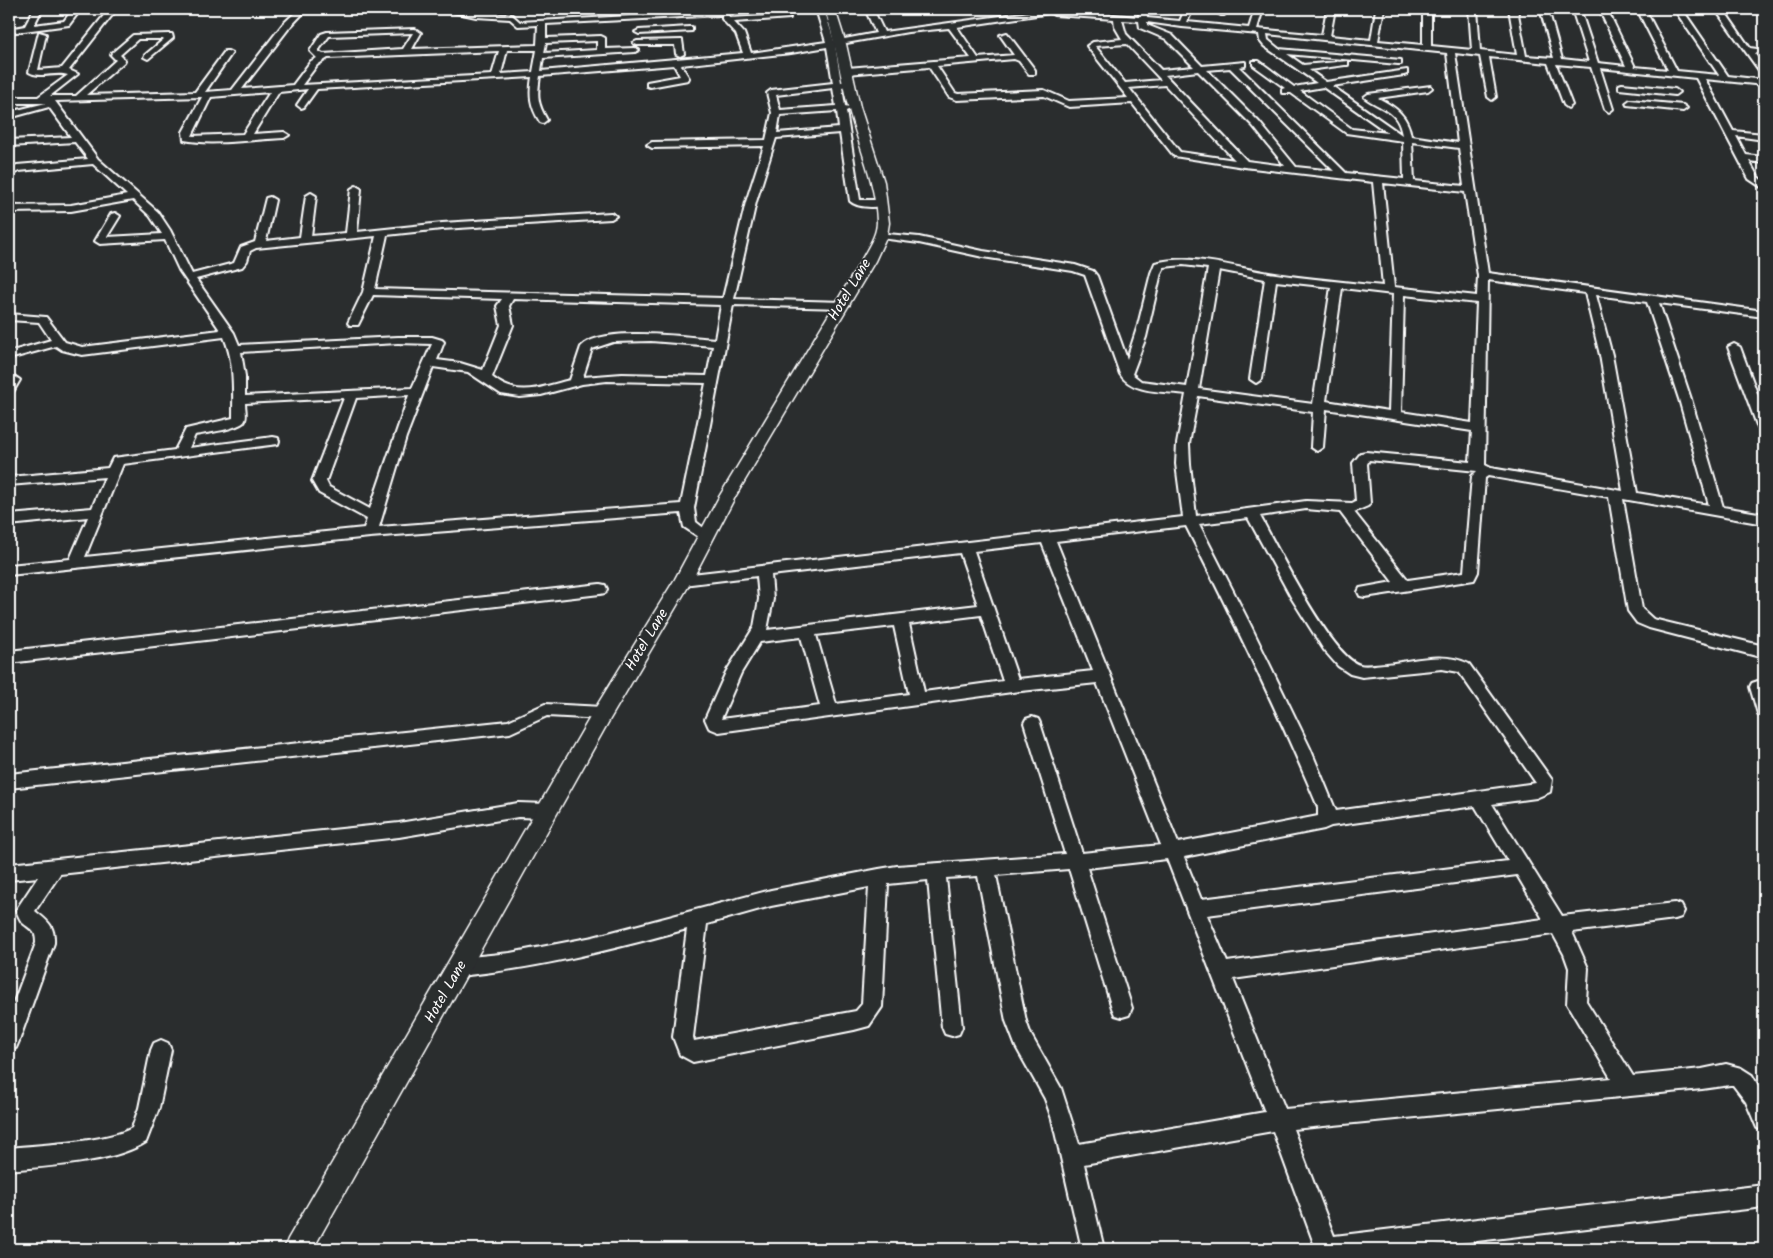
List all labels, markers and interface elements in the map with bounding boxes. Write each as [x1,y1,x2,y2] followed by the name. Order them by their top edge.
[822,254,878,326] street label: Hotel Lane
[619,604,675,676] street label: Hotel Lane
[418,956,474,1028] street label: Hotel Lane

